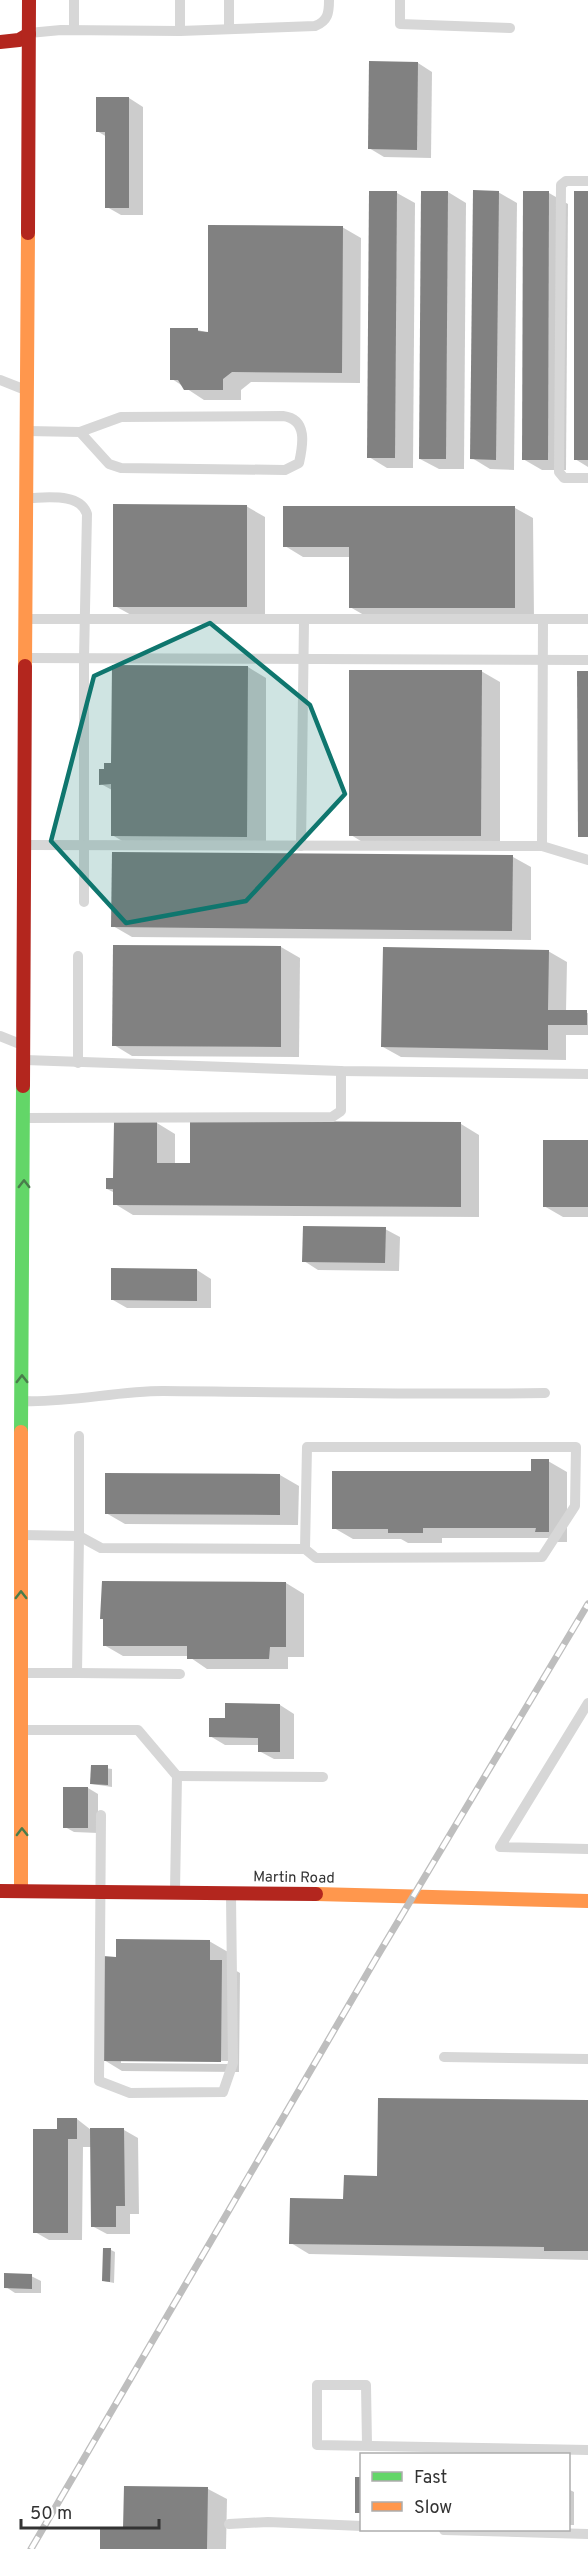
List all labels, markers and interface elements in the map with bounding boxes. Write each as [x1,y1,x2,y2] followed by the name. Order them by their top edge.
[18,1179,30,1188] one-way arrow
[16,1374,29,1383] one-way arrow
[15,1590,27,1599] one-way arrow
[15,1827,28,1836] one-way arrow
[253,1868,335,1889] street label: Martin Road
[360,2453,570,2531] legend
[414,2467,447,2490] text: Fast
[21,2492,159,2530] scale bar
[414,2497,452,2520] text: Slow
[30,2503,72,2526] text: 50 m

